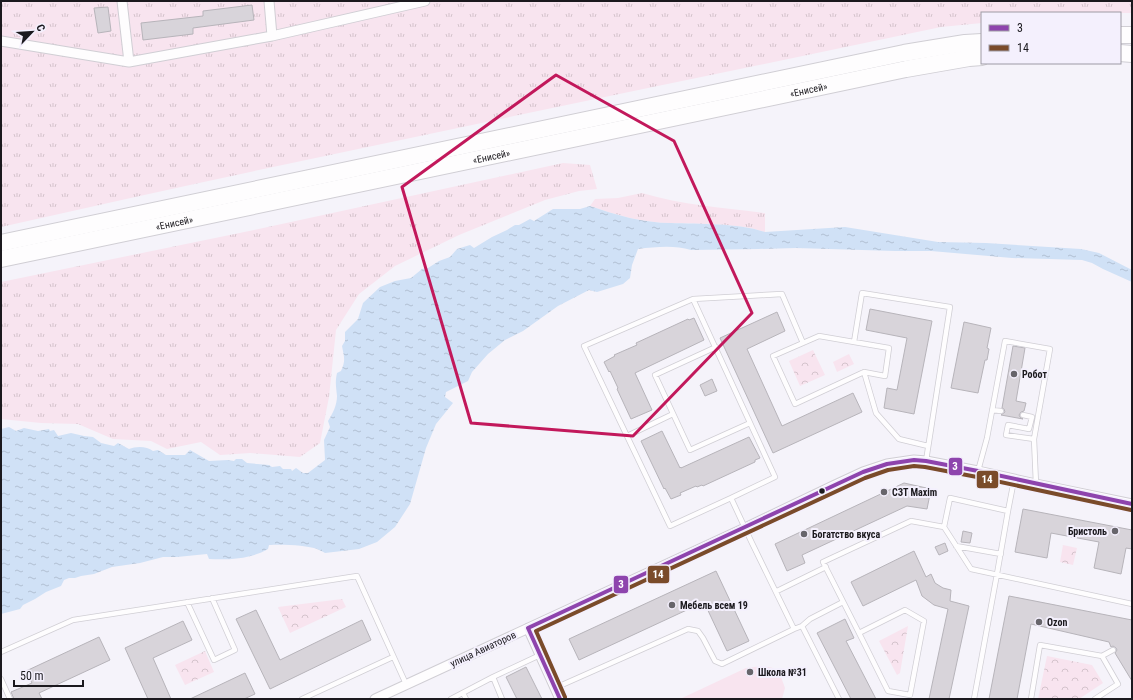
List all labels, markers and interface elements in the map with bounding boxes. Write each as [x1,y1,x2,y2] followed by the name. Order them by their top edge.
[12,12,52,52] north arrow
[981,12,1121,64] legend
[1017,21,1023,35] text: 3
[33,22,48,34] text: С
[1017,41,1029,55] text: 14
[789,80,828,99] street label: «Енисей»
[472,147,511,165] street label: «Енисей»
[155,213,194,232] street label: «Енисей»
[1009,369,1019,379] marker: Робот
[1022,369,1047,380] place label: Робот
[948,457,963,476] line badge: 3
[952,460,958,473] text: 3
[976,470,999,489] line badge: 14
[981,473,993,486] text: 14
[817,486,827,496] unlabelled marker
[879,487,889,497] marker: СЗТ Maxim
[892,487,937,498] place label: СЗТ Maxim
[1068,526,1107,537] place label: Бристоль
[1110,526,1120,536] marker: Бристоль
[799,529,809,539] marker: Богатство вкуса
[812,529,880,540] place label: Богатство вкуса
[647,565,670,584] line badge: 14
[652,568,664,581] text: 14
[613,575,629,594] line badge: 3
[618,578,624,591] text: 3
[667,600,677,610] marker: Мебель всем 19
[680,600,748,611] place label: Мебель всем 19
[1034,617,1044,627] marker: Ozon
[1047,617,1067,628] place label: Ozon
[448,629,518,669] street label: улица Авиаторов
[14,662,83,688] scale bar
[745,667,755,677] marker: Школа №31
[758,667,807,678] place label: Школа №31
[20,669,44,683] text: 50 m

